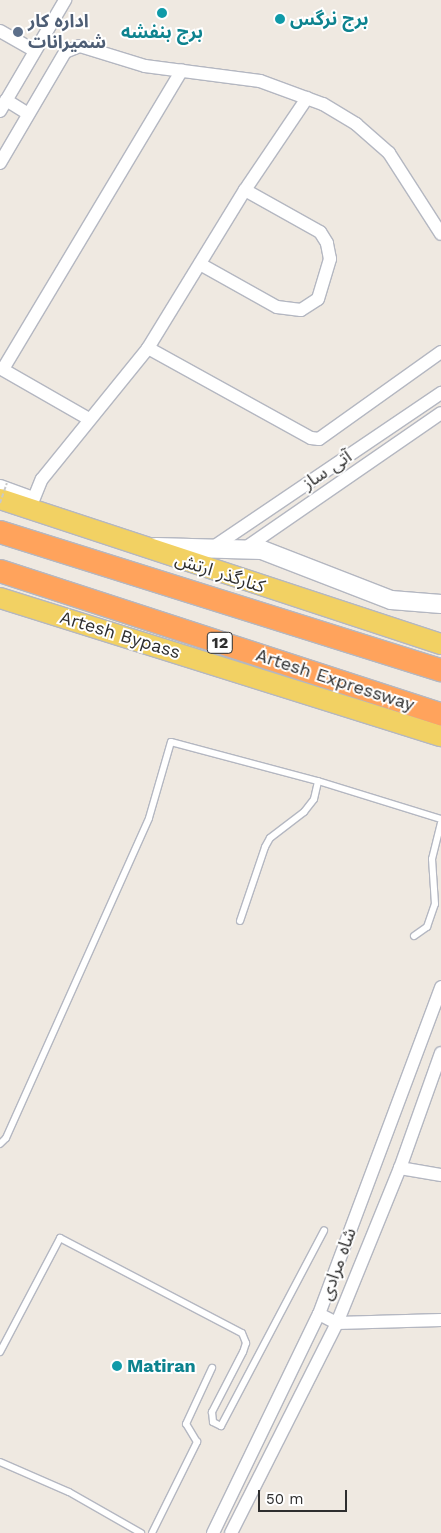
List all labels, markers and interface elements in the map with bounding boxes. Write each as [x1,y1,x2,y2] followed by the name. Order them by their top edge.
[156,7,168,19] marker: برج بنفشه
[290,8,368,30] place label: برج نرگس
[28,11,106,54] place label: اداره کار شمیرانات
[274,13,286,25] marker: برج نرگس
[121,21,203,43] place label: برج بنفشه
[12,26,24,38] marker: اداره کار شمیرانات
[298,446,356,494] street label: آتی ساز
[172,548,268,598] street label: کنارگذر ارتش
[57,606,183,664] street label: Artesh Bypass
[206,630,234,656] road number: 12
[253,644,417,716] street label: Artesh Expressway
[315,1225,361,1303] street label: شاه مرادی
[127,1355,196,1377] place label: Matiran
[111,1360,123,1372] marker: Matiran
[261,1480,350,1512] scale bar
[266,1490,303,1508] text: 50 m

